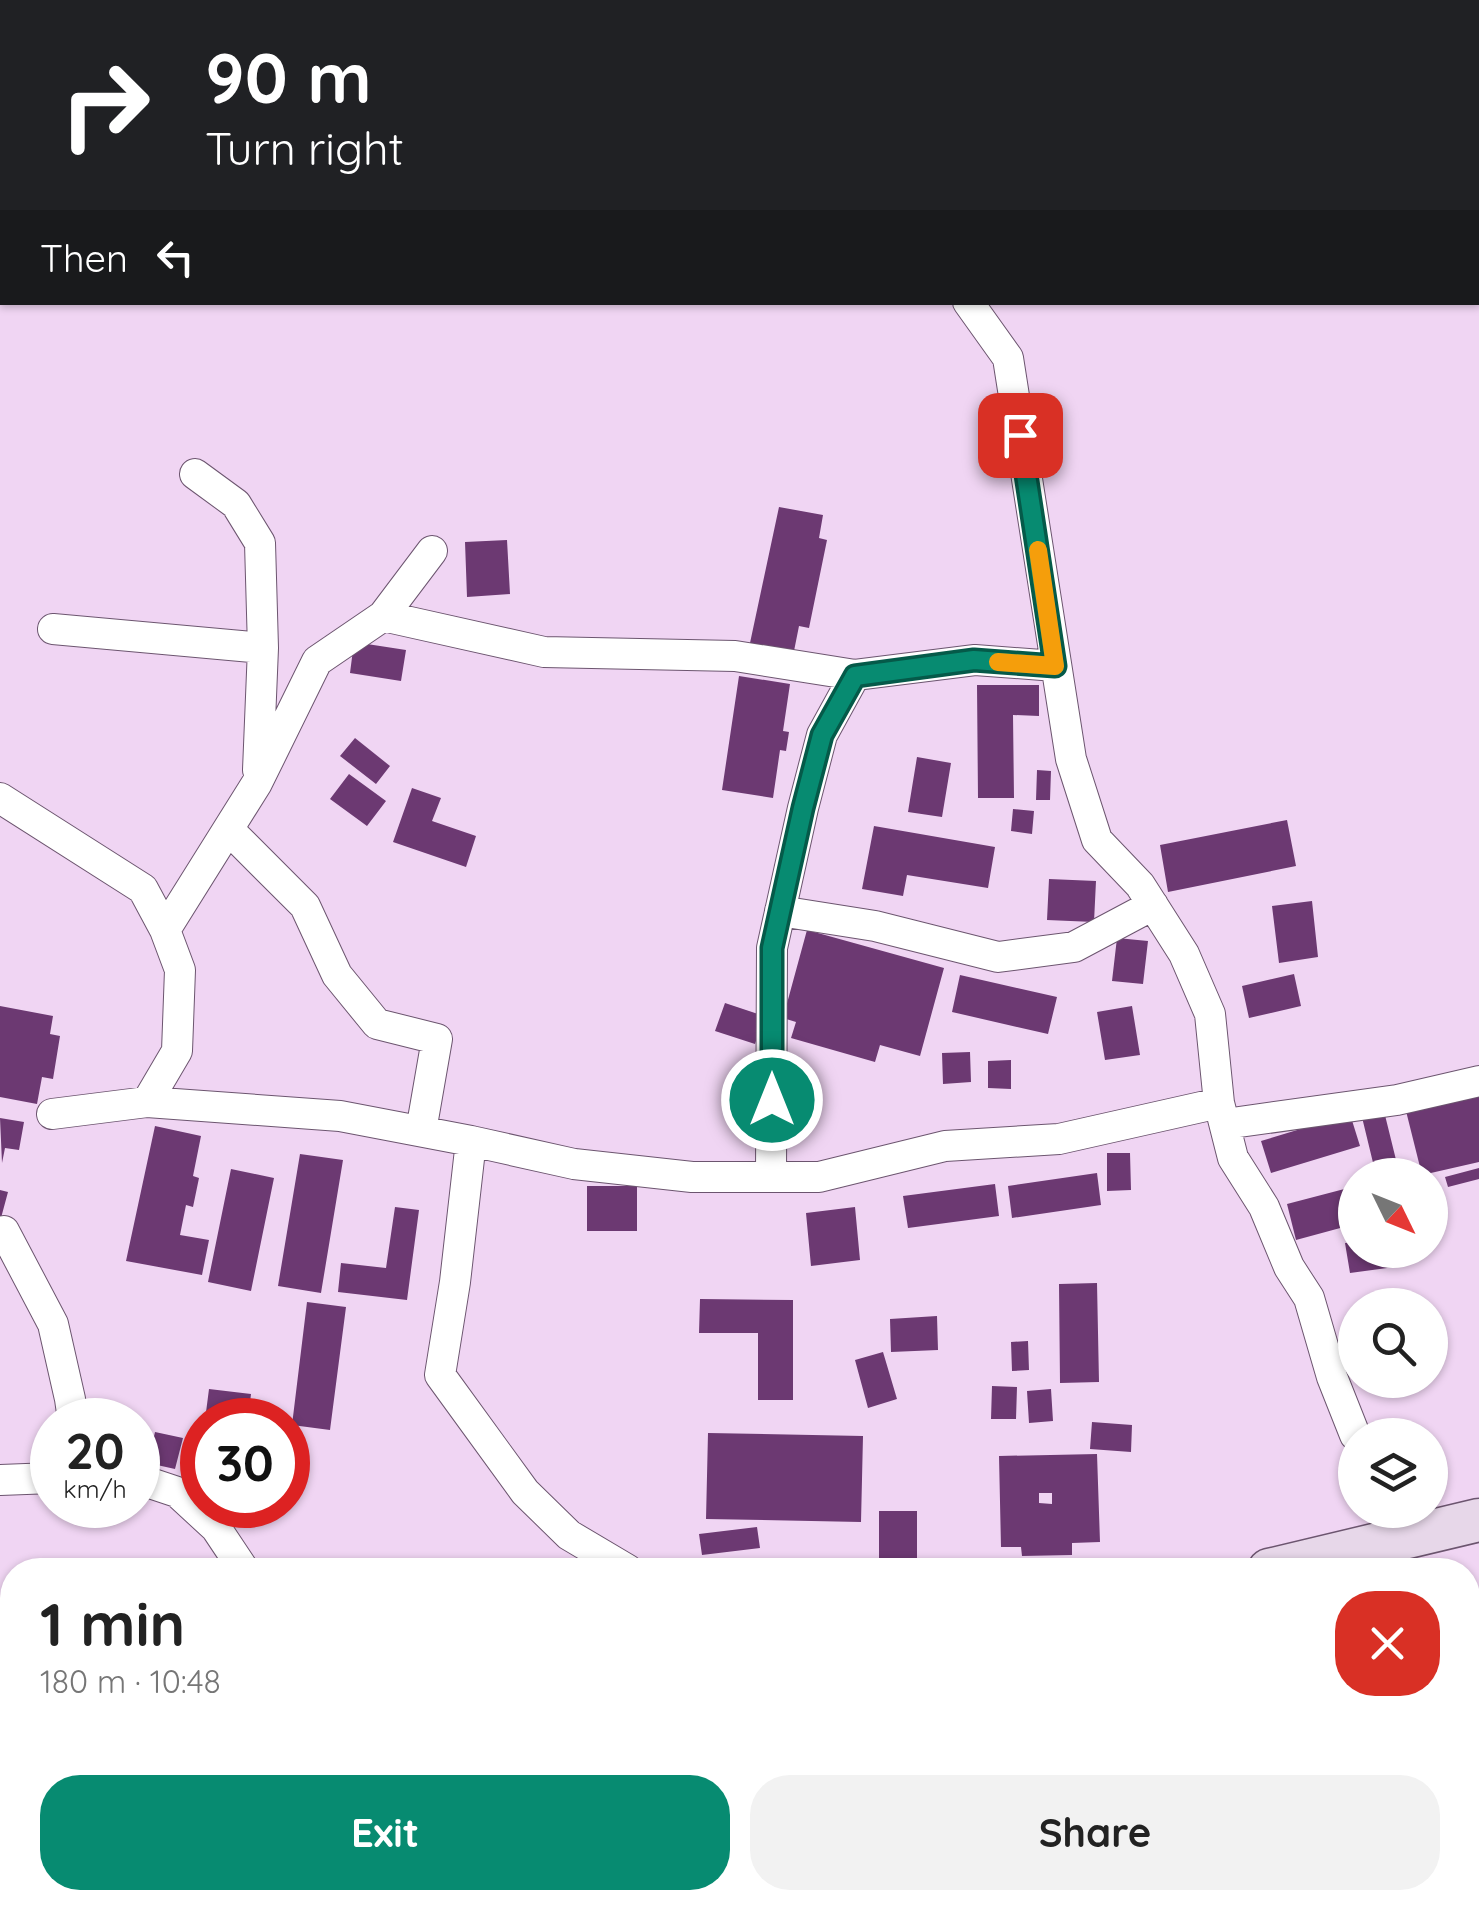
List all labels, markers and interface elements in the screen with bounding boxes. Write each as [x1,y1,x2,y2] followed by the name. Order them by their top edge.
[205,33,372,121] text: 90 m
[40,40,170,170] icon: right
[205,120,404,176] text: Turn right
[148,230,203,285] icon: left
[40,234,128,282] text: Then
[978,393,1063,478] pin
[993,408,1048,463] icon: arrive
[720,1048,824,1152] position arrow
[1338,1158,1448,1268] north arrow
[1338,1158,1448,1528] map controls
[1338,1288,1448,1398] button: search
[180,1398,310,1528] speed limit sign: 30
[1338,1418,1448,1528] button: layers
[65,1419,125,1482] text: 20
[63,1473,127,1504] text: km/h
[40,1586,185,1661] text: 1 min
[1335,1591,1440,1696] button: close
[40,1661,221,1701] text: 180 m · 10:48
[40,1775,730,1890] button: Exit
[750,1775,1440,1890] button: Share

